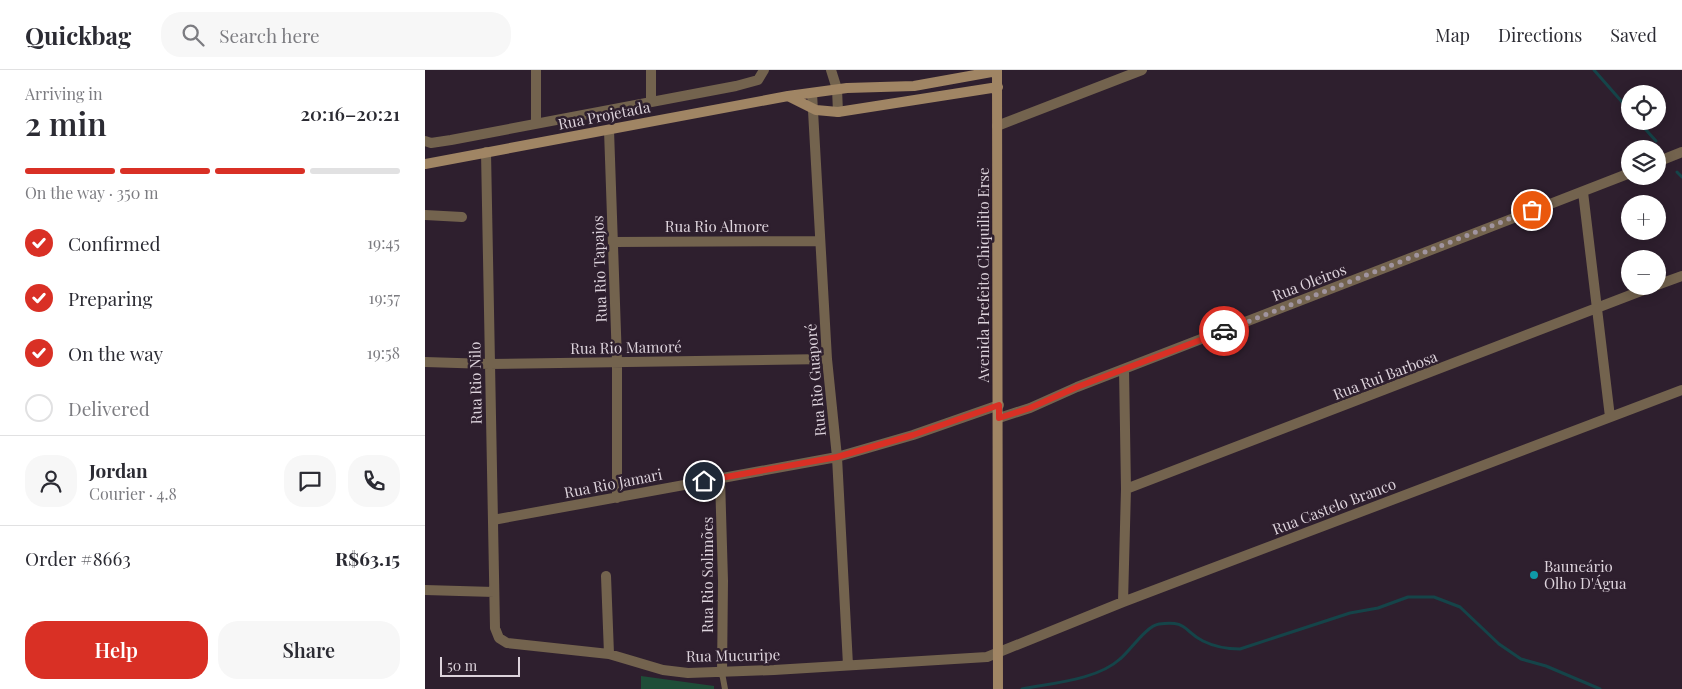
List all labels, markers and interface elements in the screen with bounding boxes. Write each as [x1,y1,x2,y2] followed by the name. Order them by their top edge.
[161,12,511,57] search box
[25,19,131,51] text: Quickbag
[179,21,207,49] icon: search
[219,22,320,48] text: Search here
[1435,23,1470,47] text: Map
[1498,23,1582,47] text: Directions
[1610,23,1657,47] text: Saved
[25,83,103,104] text: Arriving in
[1621,85,1666,295] map controls
[1621,85,1666,130] button: locate
[556,96,652,134] street label: Rua Projetada
[300,100,400,126] text: 20:16–20:21
[25,101,107,144] text: 2 min
[1621,140,1666,185] button: layers
[973,167,993,384] street label: Avenida Prefeito Chiquilito Erse
[25,182,159,203] text: On the way · 350 m
[1511,189,1553,231] pin
[1621,195,1666,240] button: +
[1518,196,1546,224] icon: bag
[587,215,611,323] street label: Rua Rio Tapajos
[665,216,769,236] street label: Rua Rio Almore
[25,229,53,257] icon: check
[68,230,161,256] text: Confirmed
[367,232,400,253] text: 19:45
[1621,250,1666,295] button: −
[1269,259,1349,305] street label: Rua Oleiros
[25,284,53,312] icon: check
[68,285,153,311] text: Preparing
[369,287,400,308] text: 19:57
[1199,306,1249,356] courier
[1210,317,1238,345] icon: car
[800,323,830,437] street label: Rua Rio Guaporé
[570,336,682,358] street label: Rua Rio Mamoré
[25,339,53,367] icon: check
[68,340,163,366] text: On the way
[464,341,486,425] street label: Rua Rio Nilo
[367,342,400,363] text: 19:58
[1330,346,1440,404] street label: Rua Rui Barbosa
[68,395,150,421] text: Delivered
[25,455,77,507] button: person
[284,455,336,507] button: chat
[348,455,400,507] button: phone
[89,457,148,483] text: Jordan
[683,460,725,502] pin
[562,464,664,502] street label: Rua Rio Jamari
[690,467,718,495] icon: home
[1269,473,1399,539] street label: Rua Castelo Branco
[89,483,177,504] text: Courier · 4.8
[697,517,717,633] street label: Rua Rio Solimões
[25,545,131,571] text: Order #8663
[335,545,400,571] text: R$63.15
[1544,556,1627,593] place label: Bauneário Olho D'Água
[1528,569,1540,581] marker: Bauneário Olho D'Água
[25,621,208,679] button: Help
[218,621,400,679] button: Share
[686,644,780,666] street label: Rua Mucuripe
[440,654,520,677] scale bar
[447,656,477,675] text: 50 m

